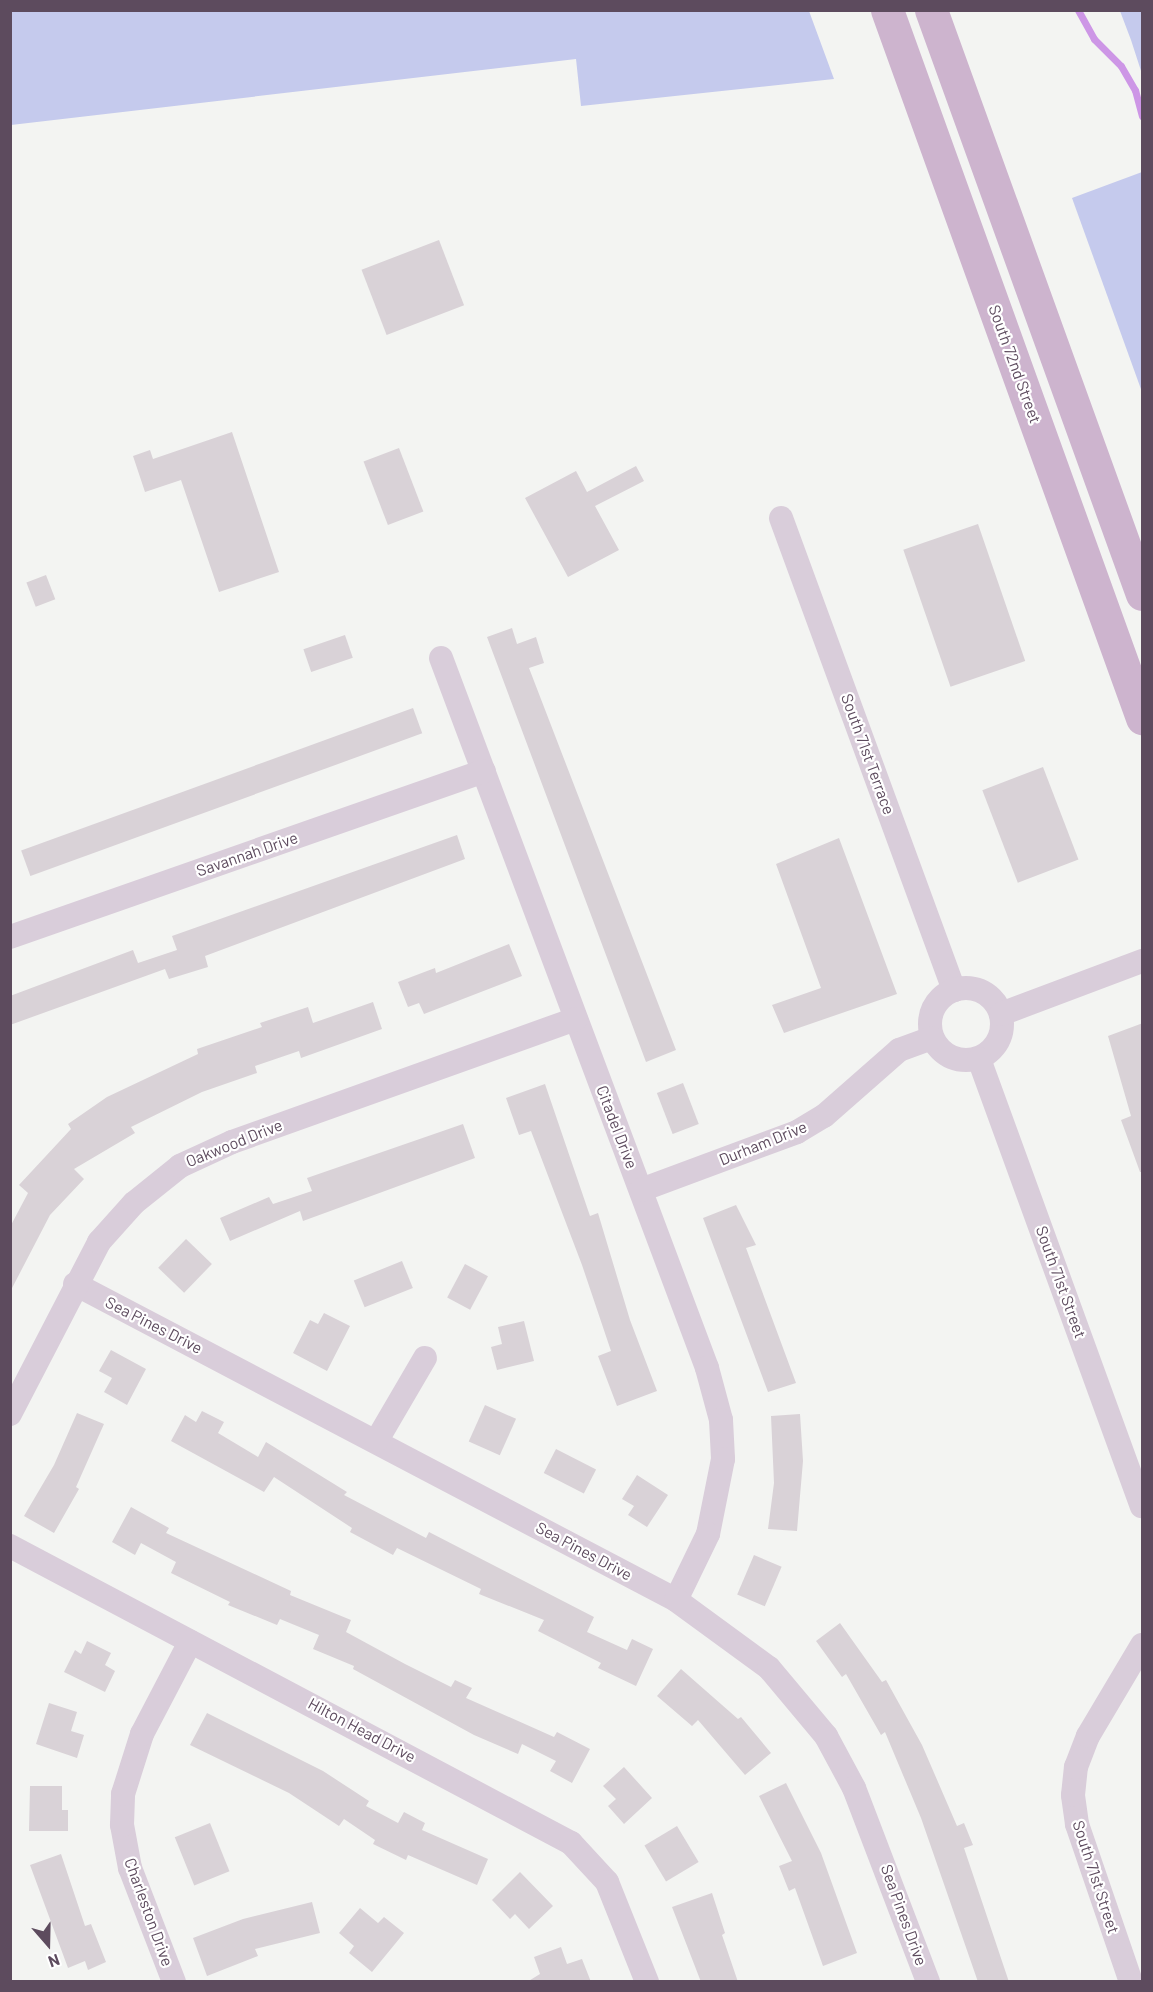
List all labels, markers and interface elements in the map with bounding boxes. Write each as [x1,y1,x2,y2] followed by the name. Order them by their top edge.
[985,302,1045,426] street label: South 72nd Street
[837,691,899,817] street label: South 71st Terrace
[194,828,300,880] street label: Savannah Drive
[592,1083,642,1171] street label: Citadel Drive
[183,1115,285,1171] street label: Oakwood Drive
[716,1117,810,1169] street label: Durham Drive
[1032,1223,1090,1341] street label: South 71st Street
[102,1292,206,1358] street label: Sea Pines Drive
[533,1518,635,1584] street label: Sea Pines Drive
[305,1694,419,1766] street label: Hilton Head Drive
[1069,1818,1123,1936] street label: South 71st Street
[121,1855,177,1969] street label: Charleston Drive
[877,1862,931,1968] street label: Sea Pines Drive
[18,1914,78,1974] north arrow
[46,1951,63,1972] text: N

